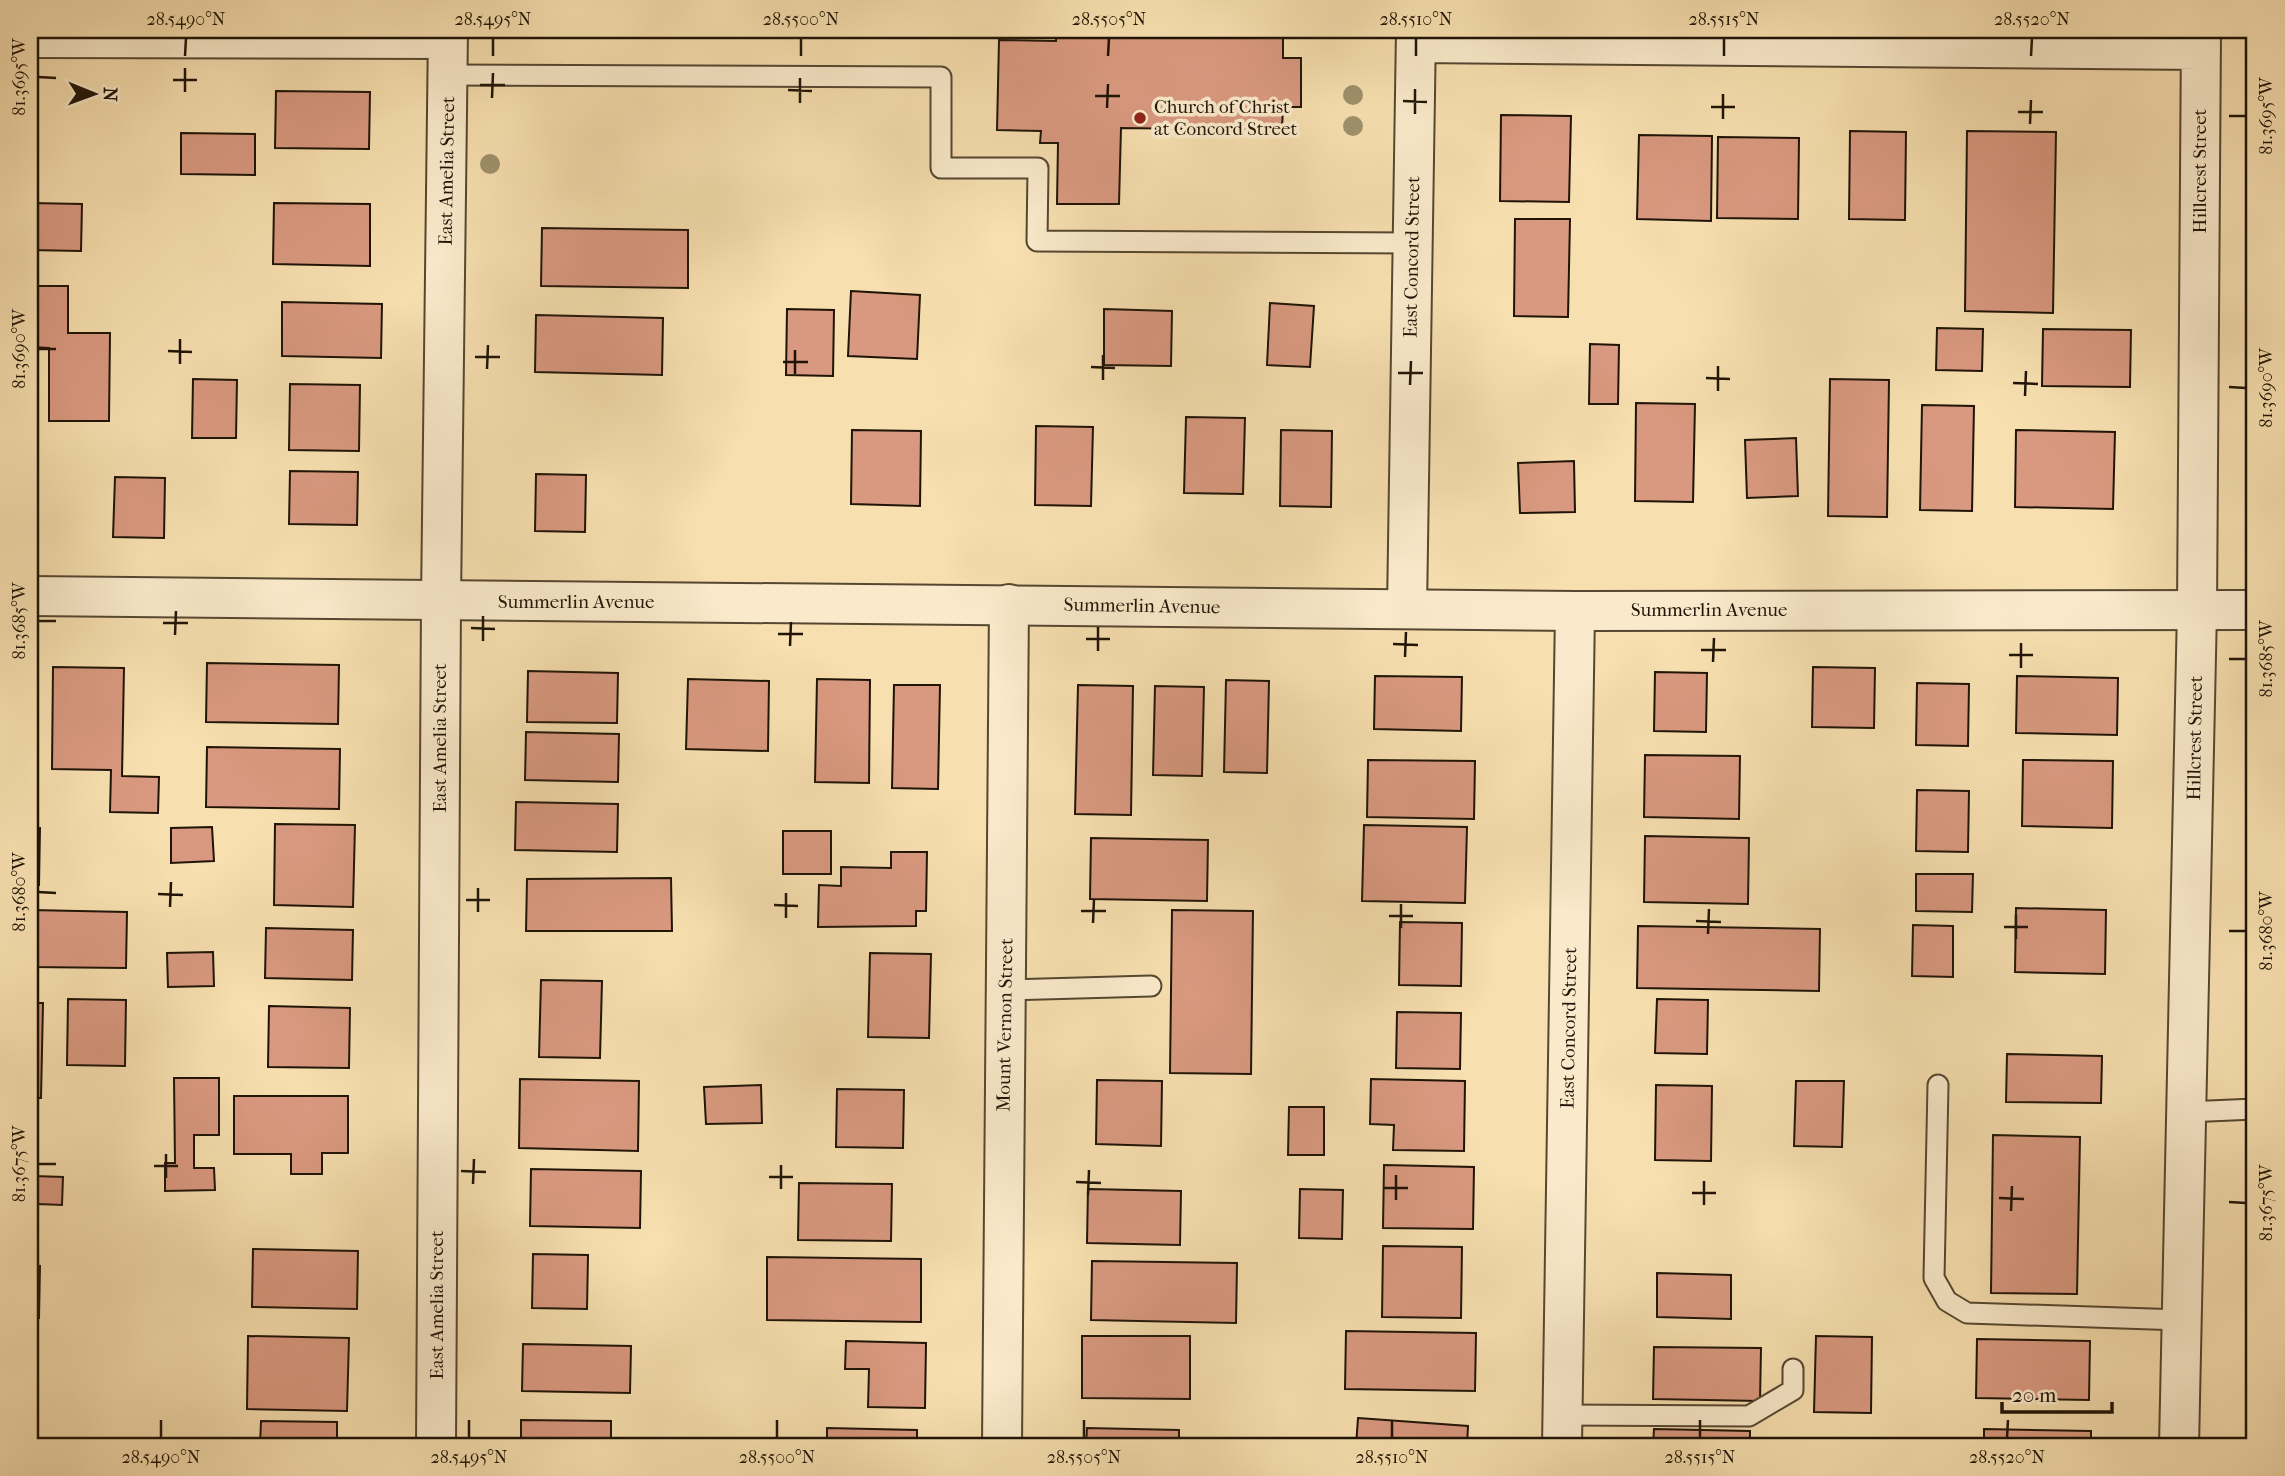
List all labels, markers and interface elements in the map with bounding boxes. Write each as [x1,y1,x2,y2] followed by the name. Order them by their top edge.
[146,9,226,30] text: 28.5490°N
[455,9,532,30] text: 28.5495°N
[763,9,840,30] text: 28.5500°N
[1072,9,1147,30] text: 28.5505°N
[1380,9,1453,30] text: 28.5510°N
[1689,9,1760,30] text: 28.5515°N
[1994,9,2070,30] text: 28.5520°N
[9,37,30,116] text: 81.3695°W
[60,60,130,130] north arrow
[2256,76,2277,155] text: 81.3695°W
[99,87,121,102] text: N
[435,96,459,246] street label: East Amelia Street
[1154,96,1297,140] place label: Church of Christ at Concord Street
[2189,108,2211,233] street label: Hillcrest Street
[1132,110,1148,126] marker: Church of Christ at Concord Street
[1400,176,1424,338] street label: East Concord Street
[9,308,30,389] text: 81.3690°W
[2256,347,2277,428] text: 81.3690°W
[9,581,30,660] text: 81.3685°W
[498,591,654,613] street label: Summerlin Avenue
[1063,594,1221,618] street label: Summerlin Avenue
[1631,599,1787,621] street label: Summerlin Avenue
[2256,619,2277,698] text: 81.3685°W
[429,663,451,813] street label: East Amelia Street
[2183,675,2207,801] street label: Hillcrest Street
[9,851,30,932] text: 81.3680°W
[2256,890,2277,971] text: 81.3680°W
[992,938,1018,1112] street label: Mount Vernon Street
[1557,947,1581,1109] street label: East Concord Street
[9,1124,30,1202] text: 81.3675°W
[2256,1163,2277,1241] text: 81.3675°W
[426,1230,448,1380] street label: East Amelia Street
[2002,1371,2112,1415] scale bar
[2012,1383,2057,1407] text: 20 m
[121,1447,201,1468] text: 28.5490°N
[431,1447,508,1468] text: 28.5495°N
[739,1447,816,1468] text: 28.5500°N
[1047,1447,1122,1468] text: 28.5505°N
[1356,1447,1429,1468] text: 28.5510°N
[1665,1447,1736,1468] text: 28.5515°N
[1969,1447,2045,1468] text: 28.5520°N

